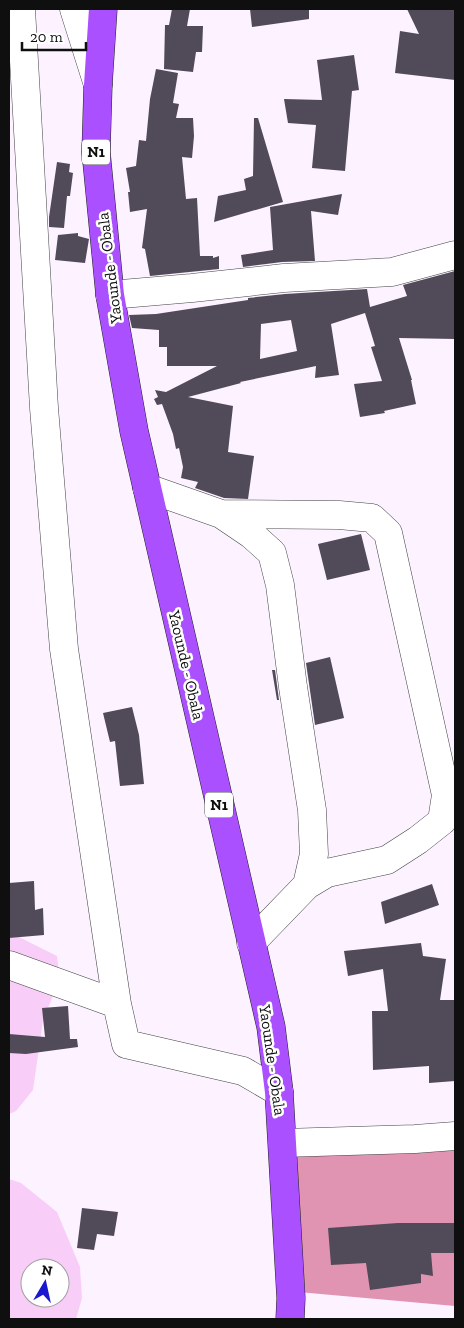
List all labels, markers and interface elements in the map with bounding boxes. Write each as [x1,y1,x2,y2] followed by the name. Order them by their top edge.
[22,20,86,52] scale bar
[30,28,63,46] text: 20 m
[82,140,110,164] road number: N1
[93,211,126,326] street label: Yaounde - Obala
[164,608,208,722] street label: Yaounde - Obala
[205,792,233,818] road number: N1
[255,1002,290,1117] street label: Yaounde - Obala
[20,1258,70,1308] north arrow
[40,1261,54,1280] text: N

